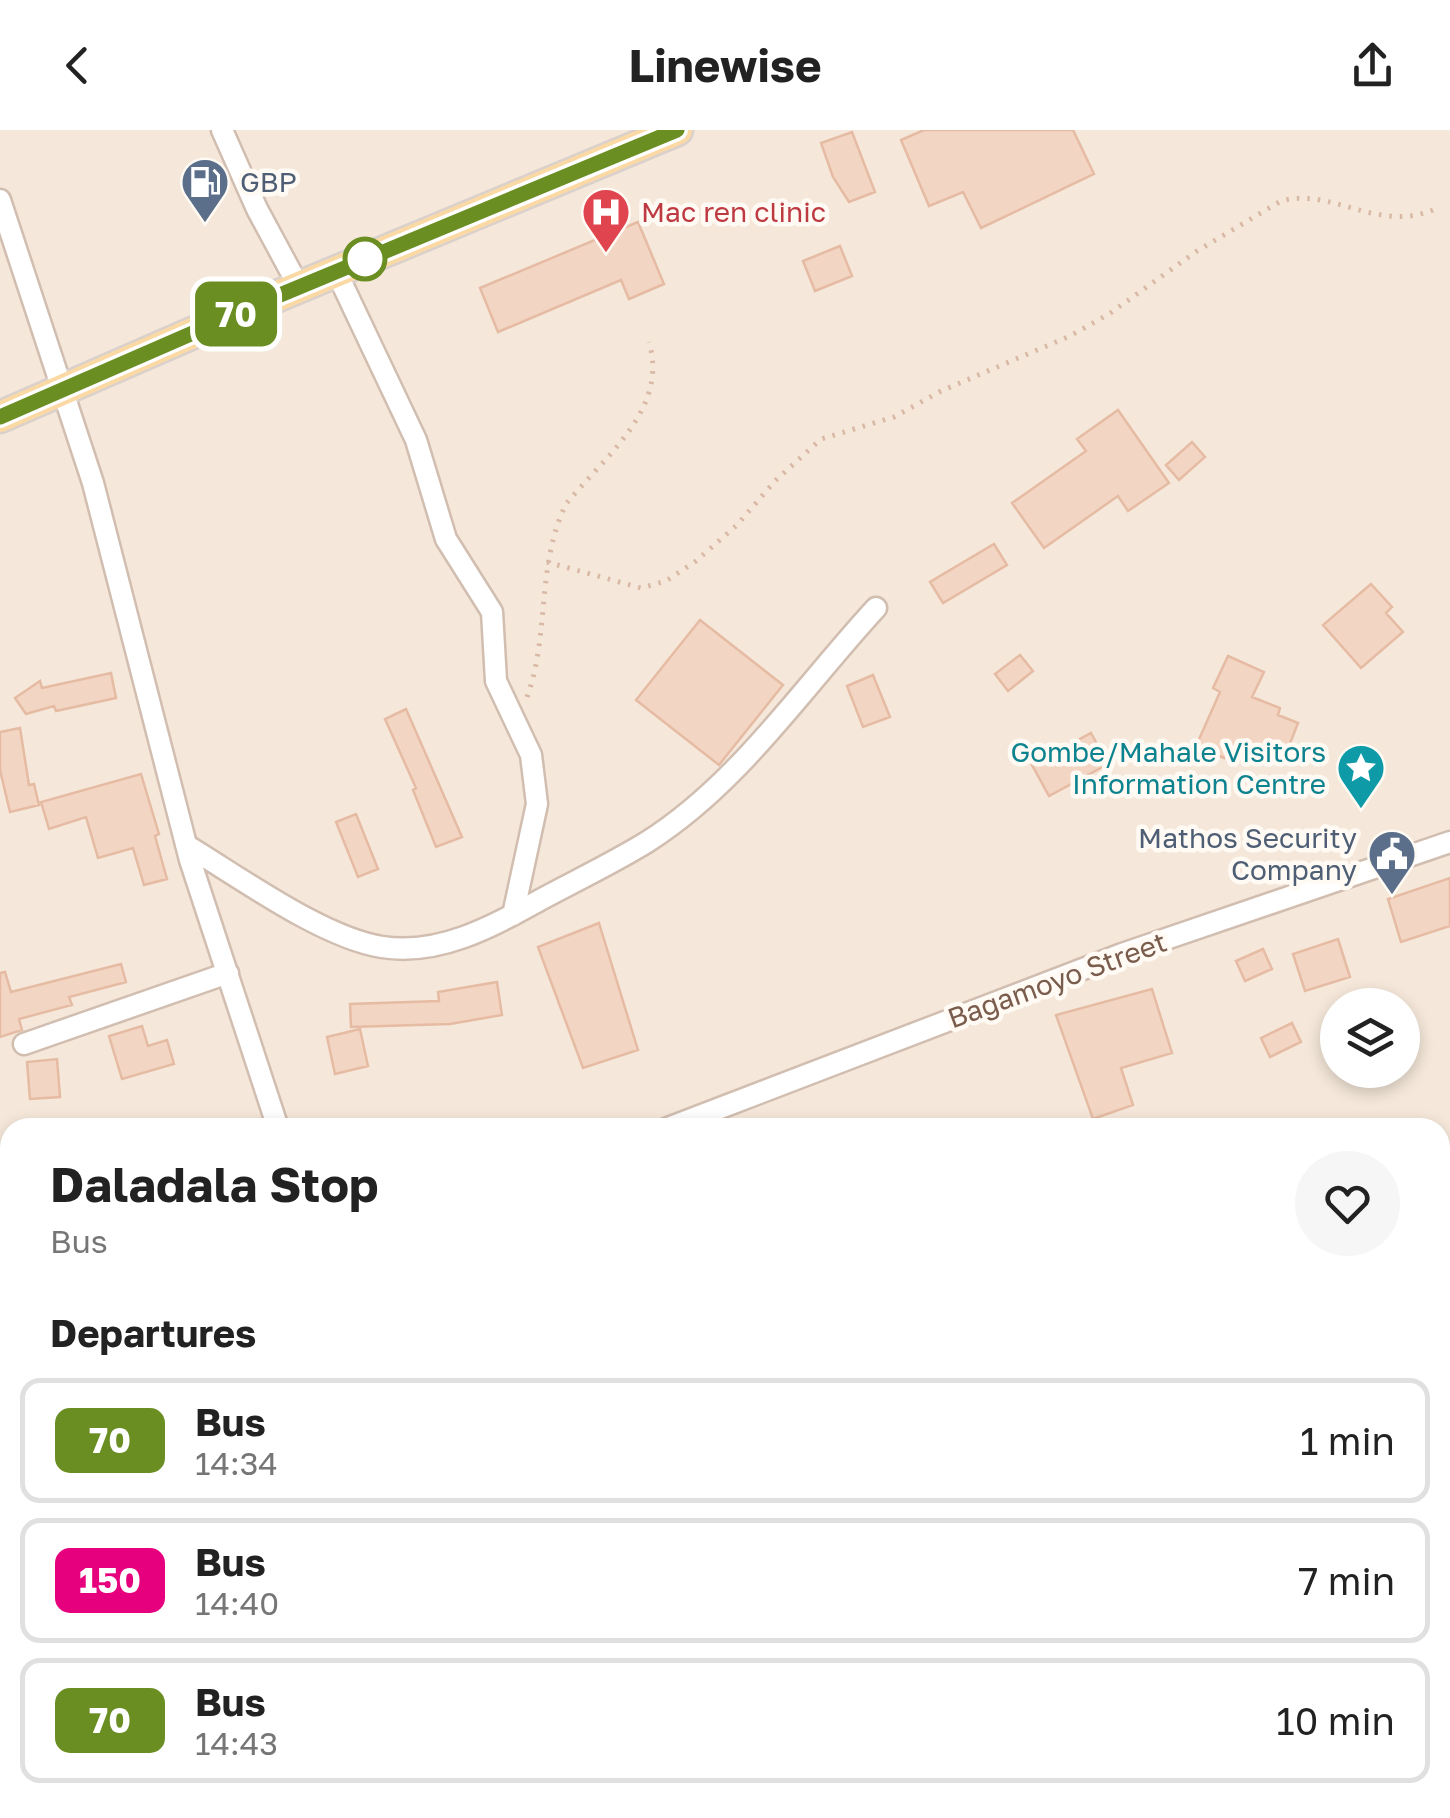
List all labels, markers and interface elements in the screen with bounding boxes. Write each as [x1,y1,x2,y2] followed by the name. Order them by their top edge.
[50,38,105,93] icon: back
[629,38,821,92] text: Linewise
[1345,38,1400,93] icon: share
[179,156,231,224] fuel station icon: GBP
[240,165,297,198] place label: GBP
[580,186,632,254] hospital icon: Mac ren clinic
[641,195,826,228] place label: Mac ren clinic
[344,238,386,280] unlabelled marker
[191,282,281,346] line badge: 70
[215,293,257,335] text: 70
[1011,735,1326,800] place label: Gombe/Mahale Visitors Information Centre
[1335,742,1387,810] place icon: Gombe/Mahale Visitors Information Centre
[1138,821,1357,886] place label: Mathos Security Company
[1366,828,1418,896] public building icon: Mathos Security Company
[943,925,1171,1034] street label: Bagamoyo Street
[1320,988,1420,1088] map controls
[1320,988,1420,1088] button: layers
[1295,1151,1400,1256] button: heart
[50,1155,379,1213] text: Daladala Stop
[50,1222,108,1260] text: Bus
[50,1310,256,1355] text: Departures
[195,1399,266,1444] text: Bus
[1300,1418,1395,1463] text: 1 min
[89,1419,131,1461] text: 70
[195,1444,278,1482] text: 14:34
[195,1539,266,1584] text: Bus
[1298,1558,1395,1603] text: 7 min
[79,1559,141,1601] text: 150
[195,1584,279,1622] text: 14:40
[195,1679,266,1724] text: Bus
[1276,1698,1395,1743] text: 10 min
[89,1699,131,1741] text: 70
[195,1724,278,1762] text: 14:43

